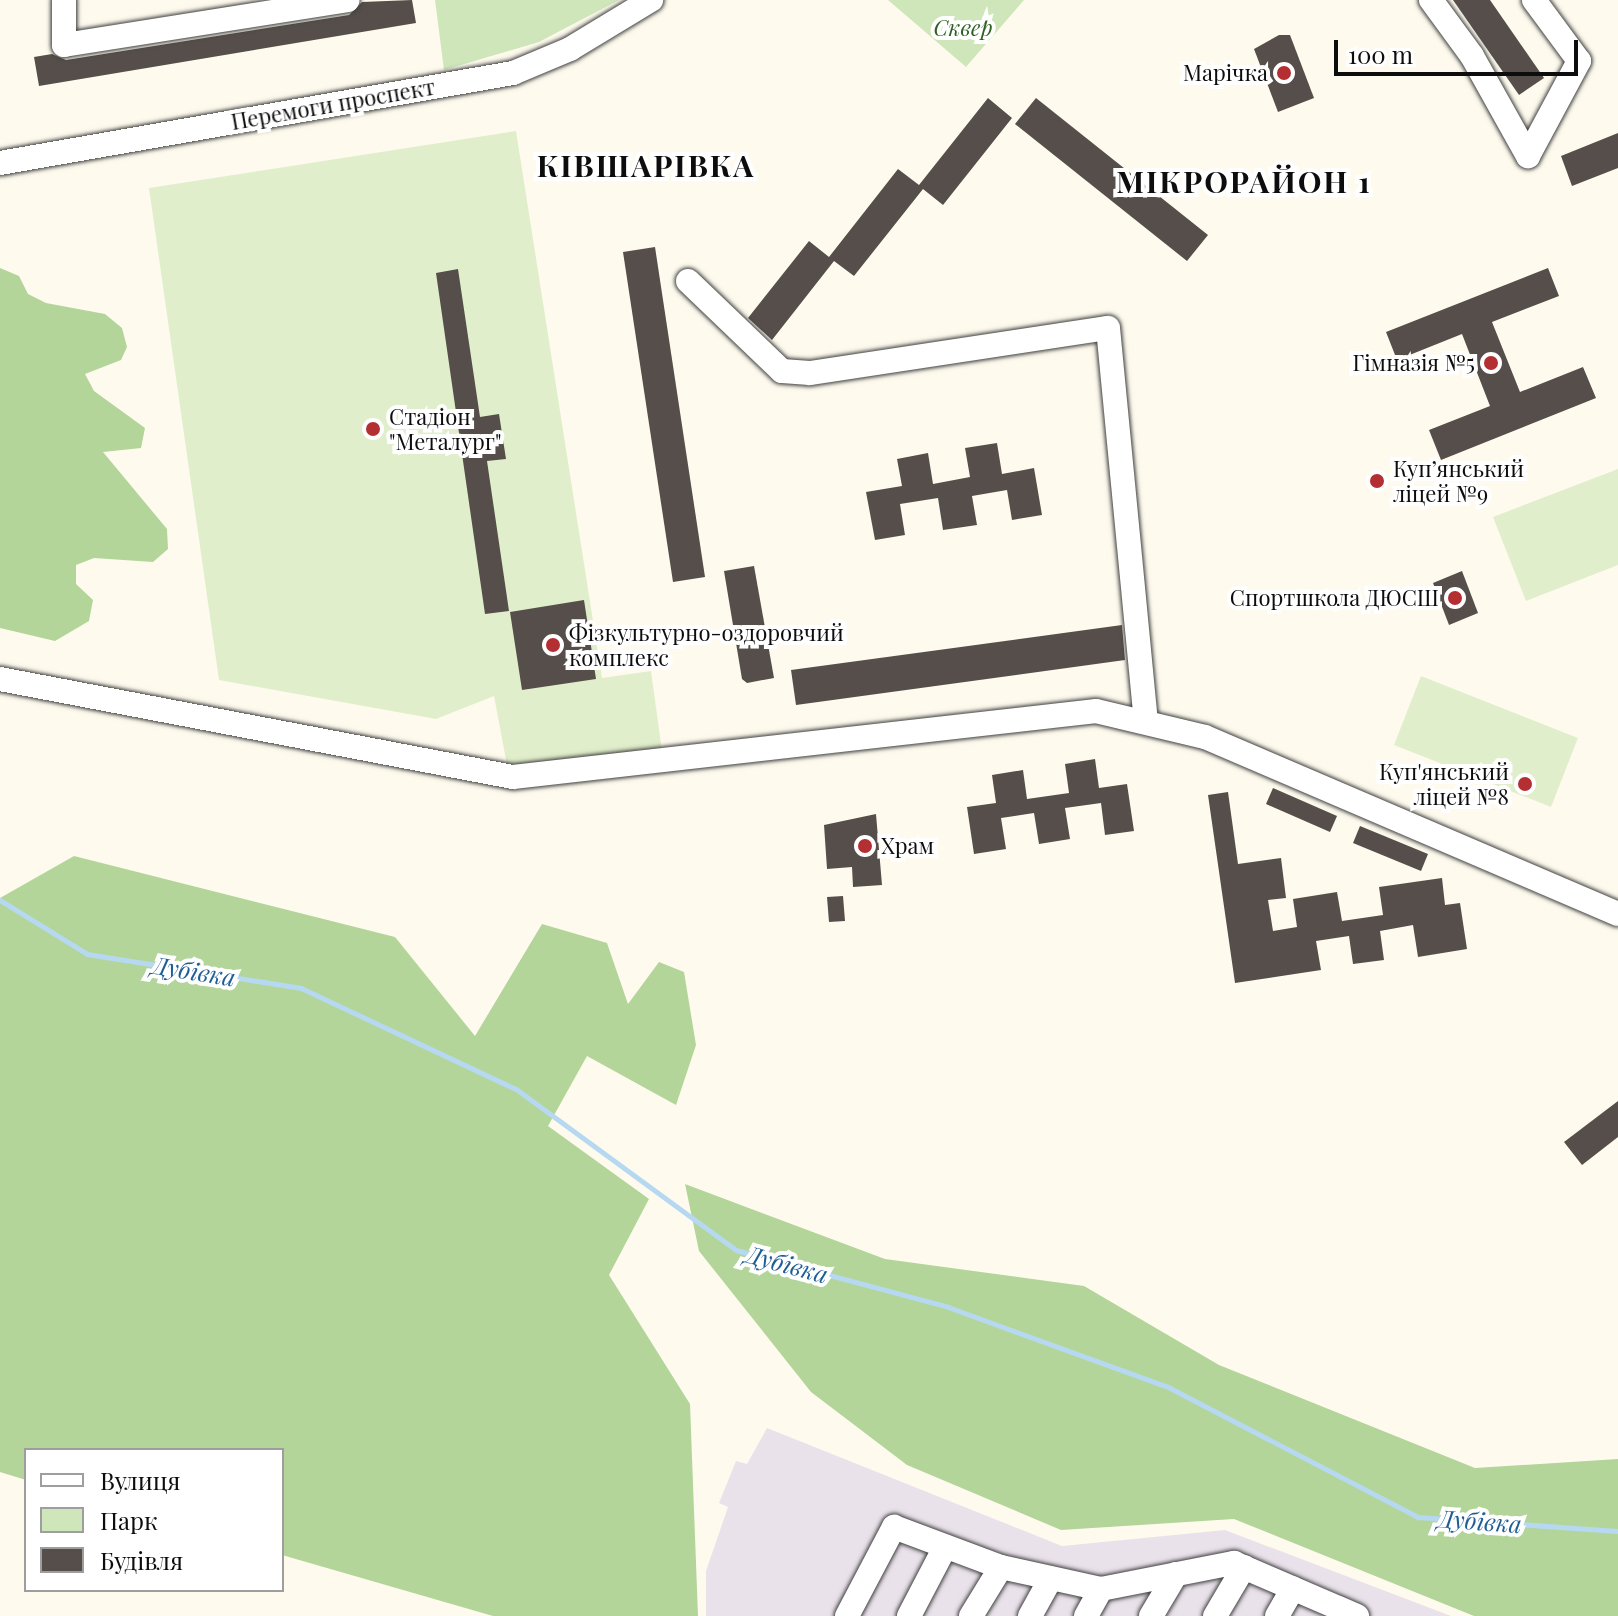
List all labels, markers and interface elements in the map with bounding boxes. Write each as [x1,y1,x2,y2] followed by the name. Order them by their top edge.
[933,15,993,41] park label: Сквер
[1338,24,1582,74] scale bar
[1348,38,1413,70] text: 100 m
[1183,60,1268,86] place label: Марічка
[1275,64,1293,82] marker: Марічка
[229,73,437,135] street label: Перемоги проспект
[537,147,755,183] district label: КІВШАРІВКА
[1116,163,1372,199] district label: МІКРОРАЙОН 1
[1353,350,1475,376] place label: Гімназія №5
[1482,354,1500,372] marker: Гімназія №5
[389,403,502,454] place label: Стадіон "Металург"
[364,420,382,438] marker: Стадіон "Металург"
[1393,455,1524,506] place label: Куп’янський ліцей №9
[1368,472,1386,490] marker: Куп’янський ліцей №9
[1230,585,1439,611] place label: Спортшкола ДЮСШ
[1446,589,1464,607] marker: Спортшкола ДЮСШ
[569,619,844,670] place label: Фізкультурно-оздоровчий комплекс
[544,636,562,654] marker: Фізкультурно-оздоровчий комплекс
[1379,758,1509,810] place label: Куп'янський ліцей №8
[1516,775,1534,793] marker: Куп'янський ліцей №8
[881,833,934,859] place label: Храм
[856,837,874,855] marker: Храм
[150,950,238,992] water label: Дубівка
[743,1239,831,1289] water label: Дубівка
[24,1448,284,1592] legend
[100,1464,180,1496] text: Вулиця
[100,1504,158,1536] text: Парк
[1437,1504,1523,1538] water label: Дубівка
[100,1544,183,1576] text: Будівля

